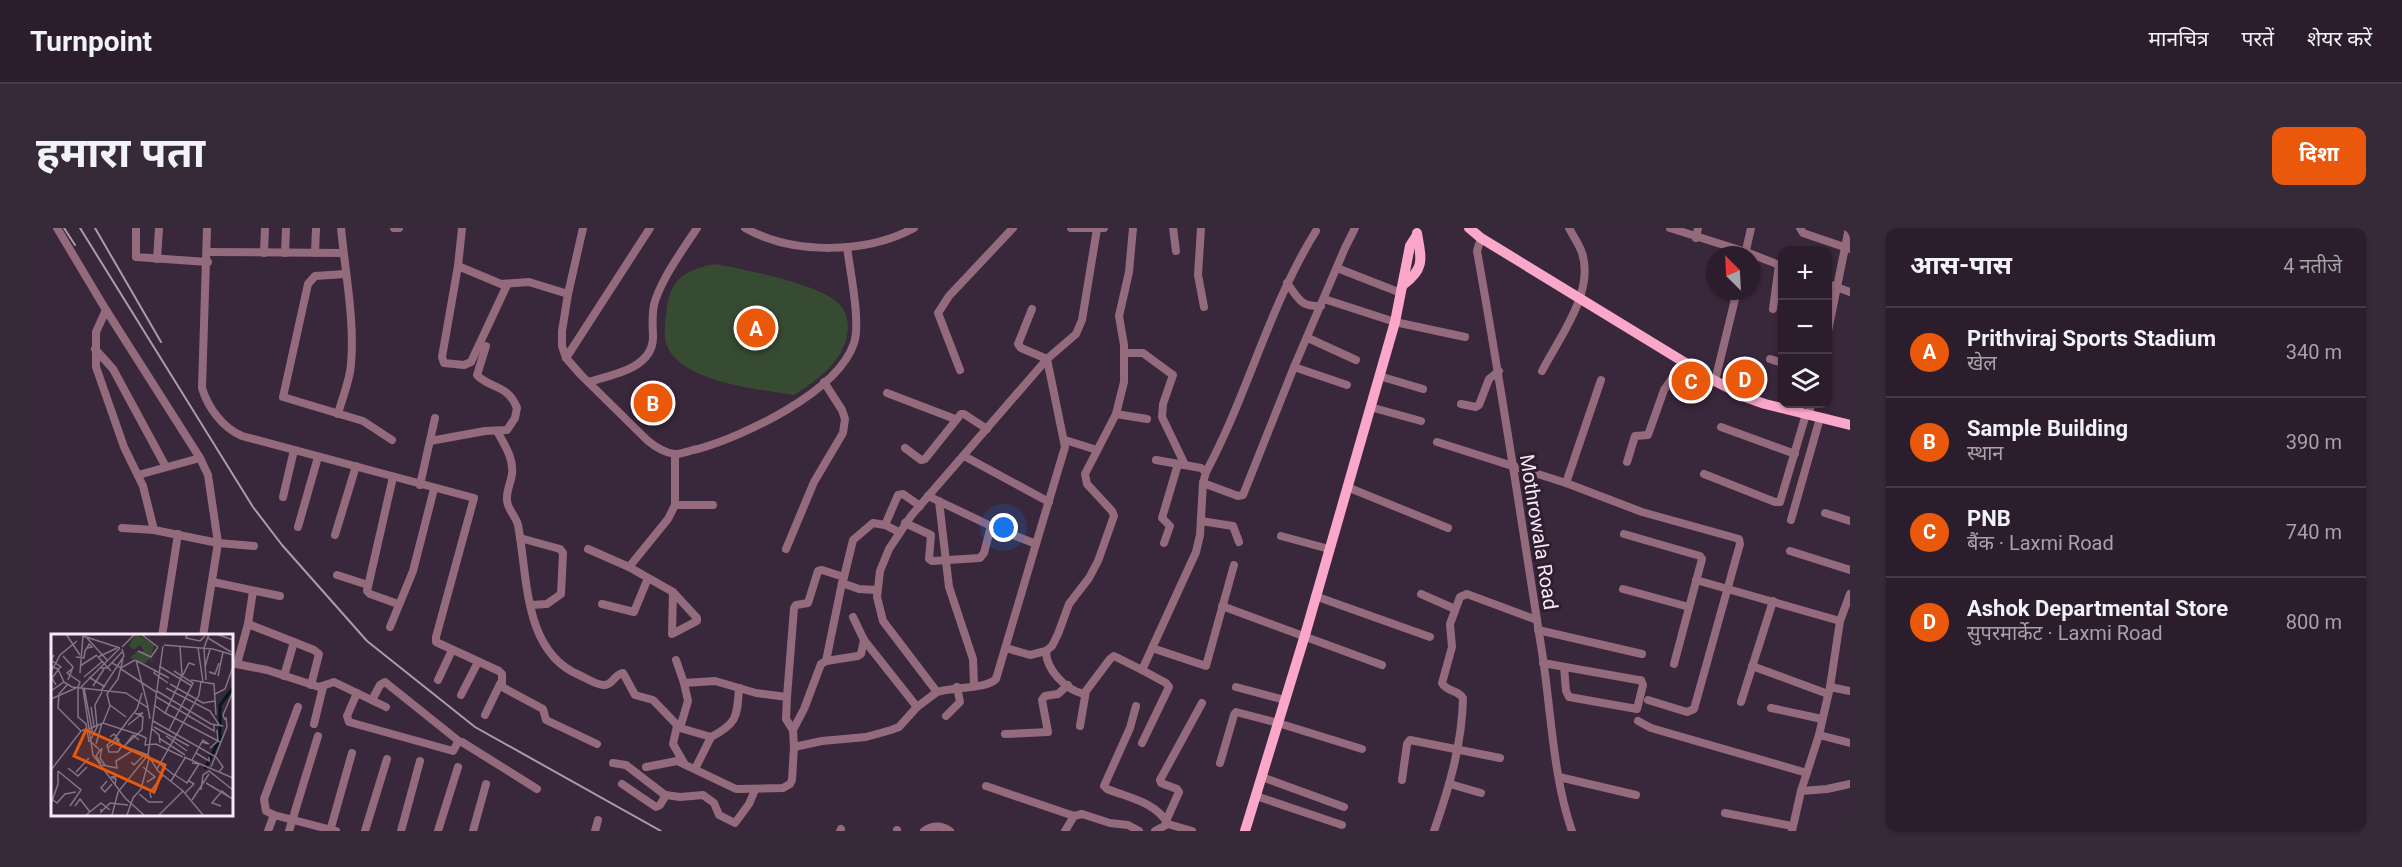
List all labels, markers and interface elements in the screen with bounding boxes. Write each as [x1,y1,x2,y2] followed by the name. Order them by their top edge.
[30,25,152,58] text: Turnpoint
[2148,27,2209,51] text: मानचित्र
[2242,27,2274,51] text: परतें
[2307,27,2372,51] text: शेयर करें
[2272,127,2366,185] button: दिशा
[36,128,205,177] text: हमारा पता
[1706,246,1760,300] north arrow
[1778,246,1832,408] map controls
[1778,246,1832,300] button: +
[1910,250,2012,280] text: आस-पास
[2283,254,2342,278] text: 4 नतीजे
[1778,300,1832,354] button: −
[736,306,776,350] pin: A
[1967,326,2216,351] text: Prithviraj Sports Stadium
[1923,340,1936,364] text: A
[2286,340,2342,364] text: 340 m
[1967,351,1997,375] text: खेल
[1778,354,1832,408] button: layers
[1726,356,1764,402] pin: D
[1672,358,1710,404] pin: C
[634,380,672,426] pin: B
[1967,416,2128,441] text: Sample Building
[1923,430,1936,454] text: B
[2286,430,2342,454] text: 390 m
[1967,441,2003,465] text: स्थान
[1515,453,1563,611] street label: Mothrowala Road
[1967,506,2011,531] text: PNB
[989,513,1018,542] your location
[1923,520,1936,544] text: C
[2286,520,2342,544] text: 740 m
[1967,531,2114,555] text: बैंक · Laxmi Road
[1967,596,2228,621] text: Ashok Departmental Store
[1923,610,1936,634] text: D
[2286,610,2342,634] text: 800 m
[1967,621,2163,645] text: सुपरमार्केट · Laxmi Road
[51,634,232,816] inset map

